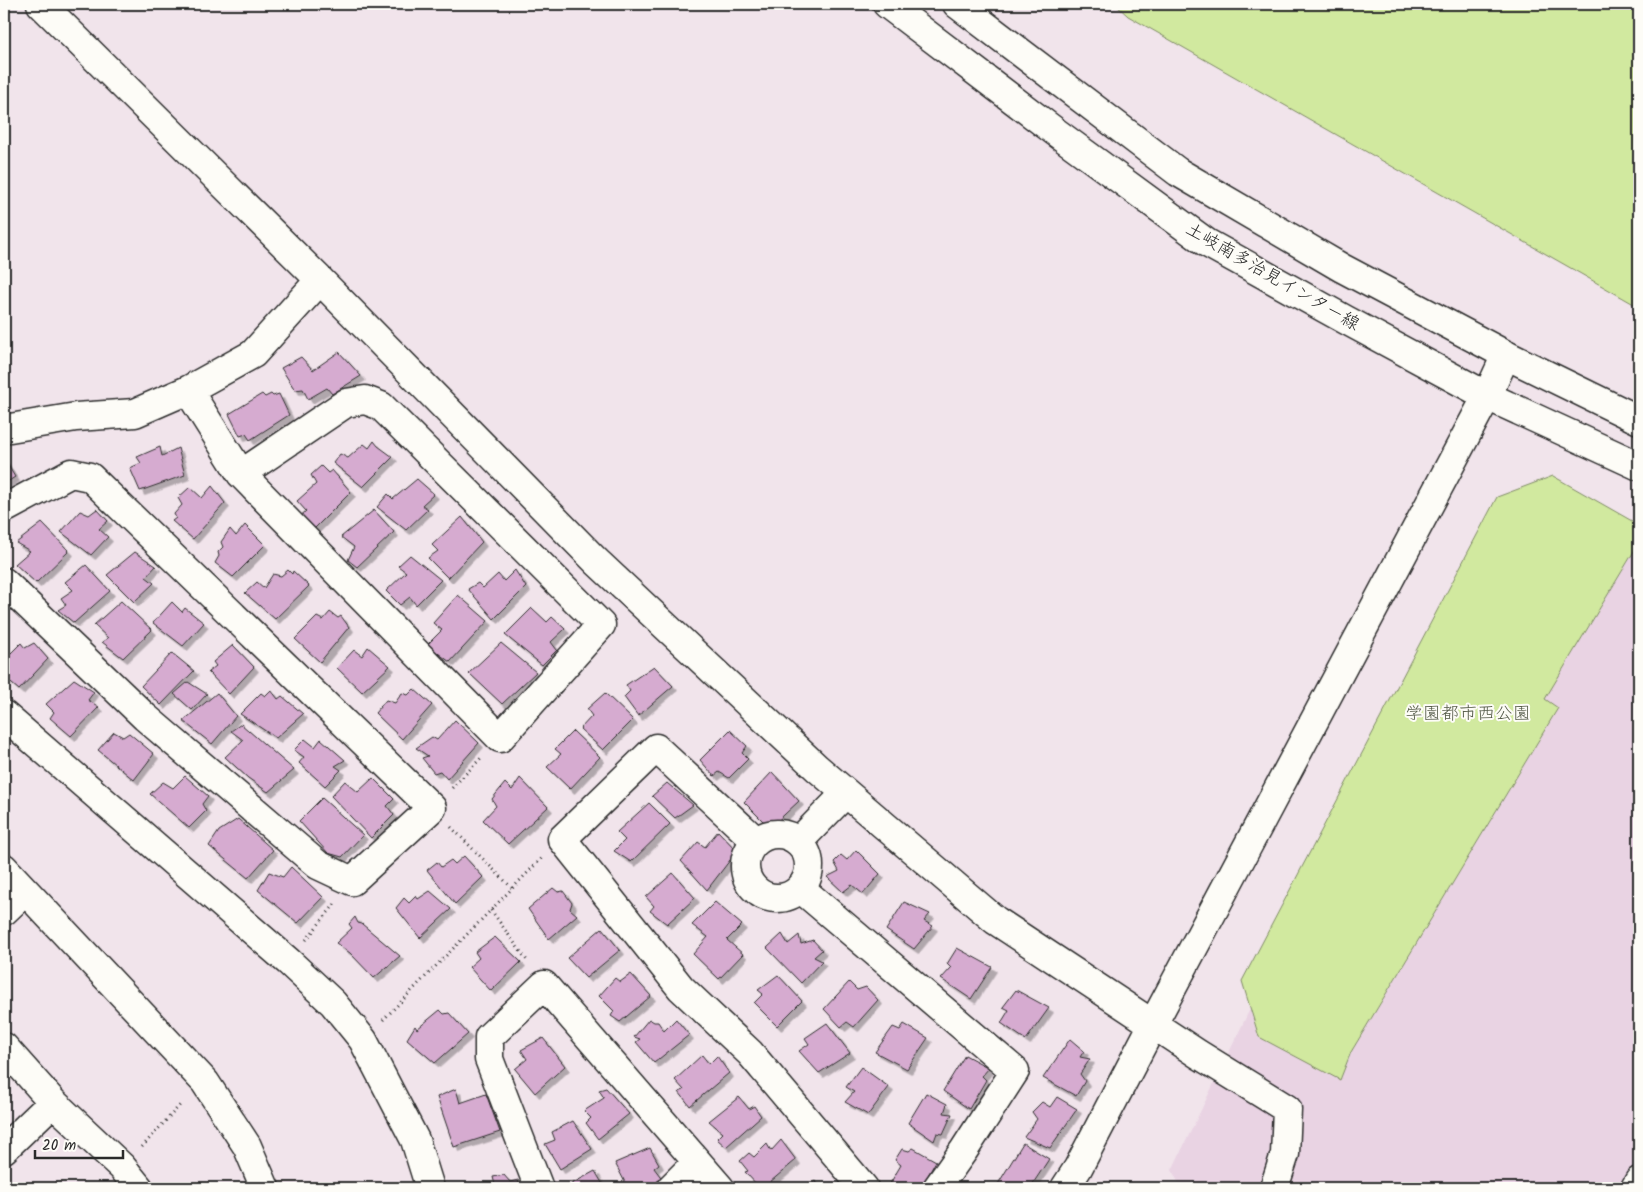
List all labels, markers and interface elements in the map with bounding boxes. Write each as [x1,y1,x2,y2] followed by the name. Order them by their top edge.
[1180,215,1365,339] street label: 土岐南多治見インター線
[1405,700,1531,729] park label: 学園都市西公園
[35,1127,122,1159] scale bar
[42,1134,76,1158] text: 20 m

